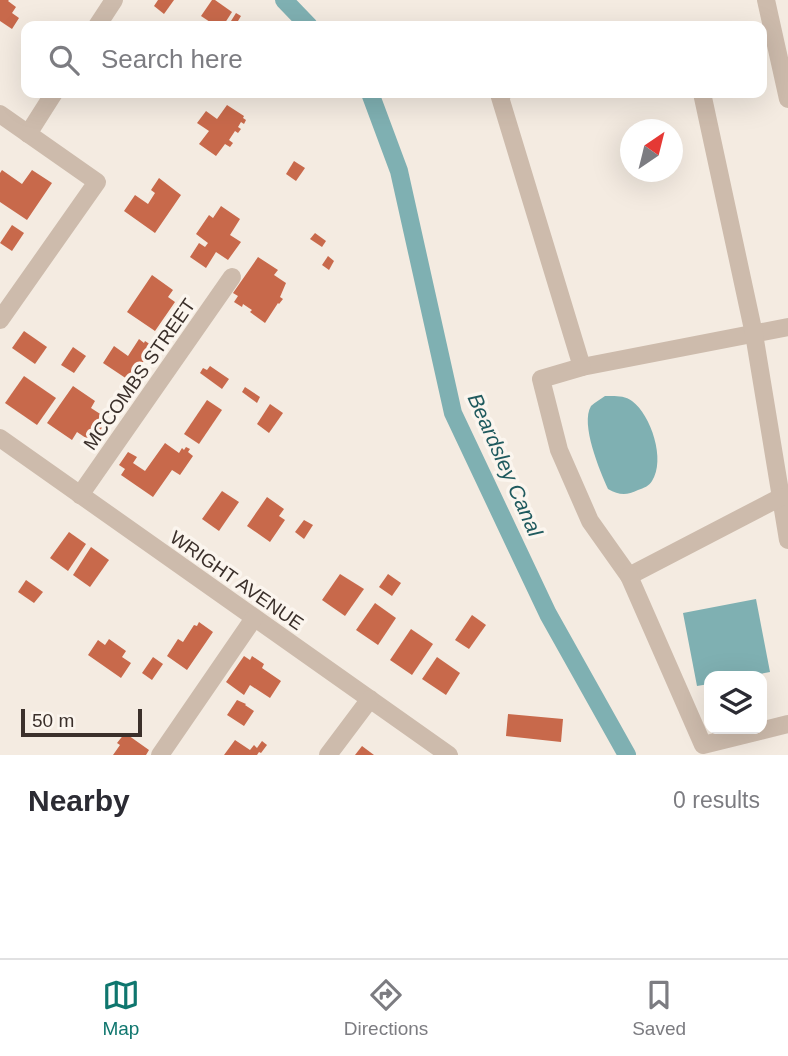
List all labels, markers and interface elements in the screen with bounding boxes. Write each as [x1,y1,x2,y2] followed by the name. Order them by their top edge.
[21,21,767,98] search box
[45,41,83,79] icon: search
[101,44,243,74] text: Search here
[620,119,683,182] north arrow
[79,294,200,454] street label: MCCOMBS STREET
[464,390,548,541] water label: Beardsley Canal
[166,527,307,634] street label: WRIGHT AVENUE
[704,671,767,734] map controls
[704,671,767,734] button: layers
[21,706,142,738] scale bar
[32,710,74,731] text: 50 m
[28,784,130,817] text: Nearby
[673,787,760,813] text: 0 results
[102,976,140,1040] tab: Map
[344,976,428,1040] tab: Directions
[632,976,686,1040] tab: Saved

